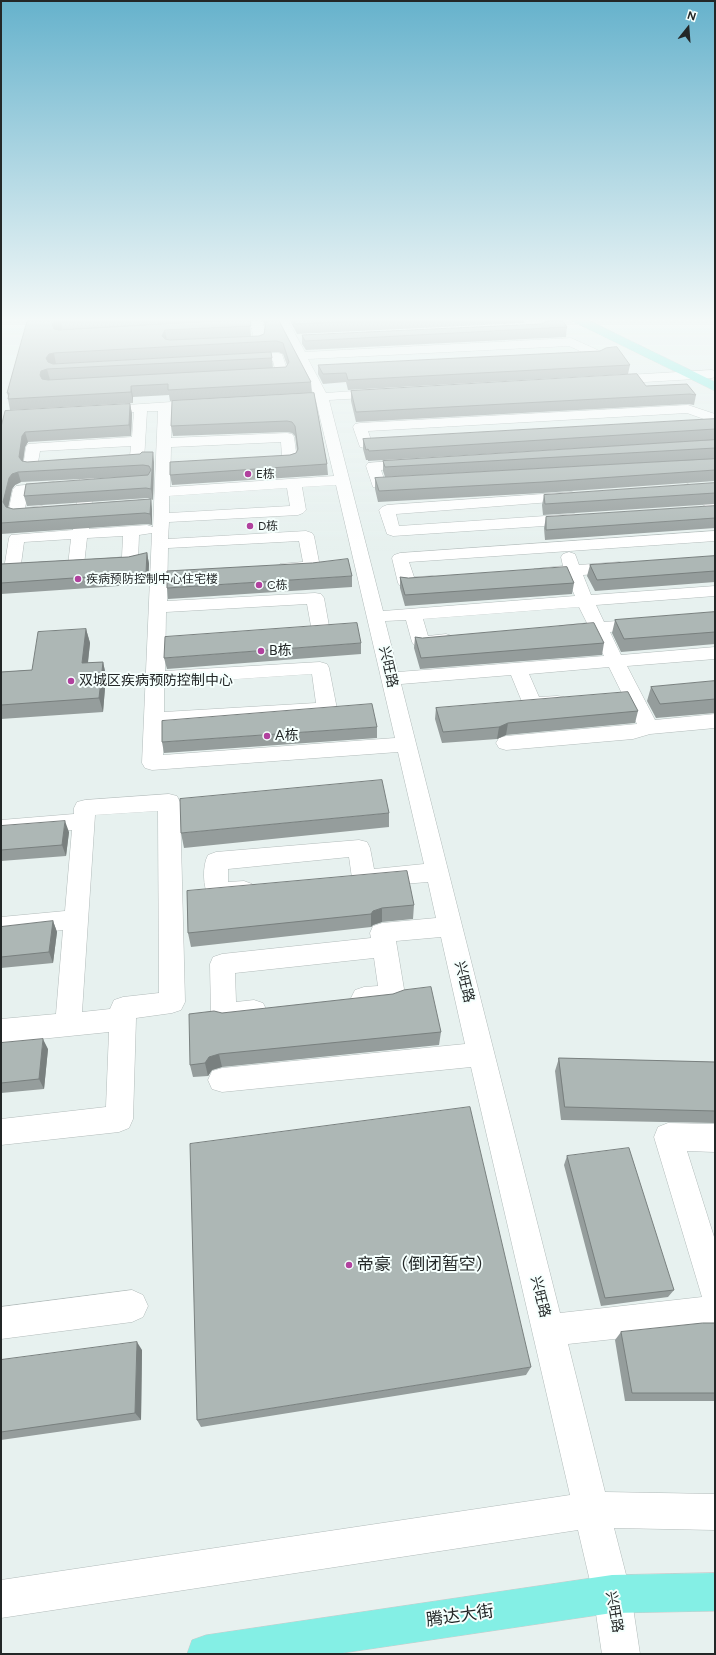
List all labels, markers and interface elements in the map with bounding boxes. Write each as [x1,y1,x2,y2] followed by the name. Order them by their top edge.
[668,8,708,48] north arrow
[686,9,698,24] text: N
[256,467,275,481] place label: E栋
[243,469,253,479] marker: E栋
[258,519,278,533] place label: D栋
[245,521,255,531] marker: D栋
[86,572,218,586] place label: 疾病预防控制中心住宅楼
[73,574,83,584] marker: 疾病预防控制中心住宅楼
[267,578,288,592] place label: C栋
[254,580,264,590] marker: C栋
[269,643,292,659] place label: B栋
[375,645,401,689] street label: 兴旺路
[256,646,266,656] marker: B栋
[79,673,233,689] place label: 双城区疾病预防控制中心
[66,676,76,686] marker: 双城区疾病预防控制中心
[275,728,298,744] place label: A栋
[262,731,272,741] marker: A栋
[451,960,477,1004] street label: 兴旺路
[357,1255,493,1275] place label: 帝豪（倒闭暂空）
[344,1260,354,1270] marker: 帝豪（倒闭暂空）
[527,1275,553,1319] street label: 兴旺路
[602,1590,626,1634] street label: 兴旺路
[425,1601,495,1631] street label: 腾达大街

